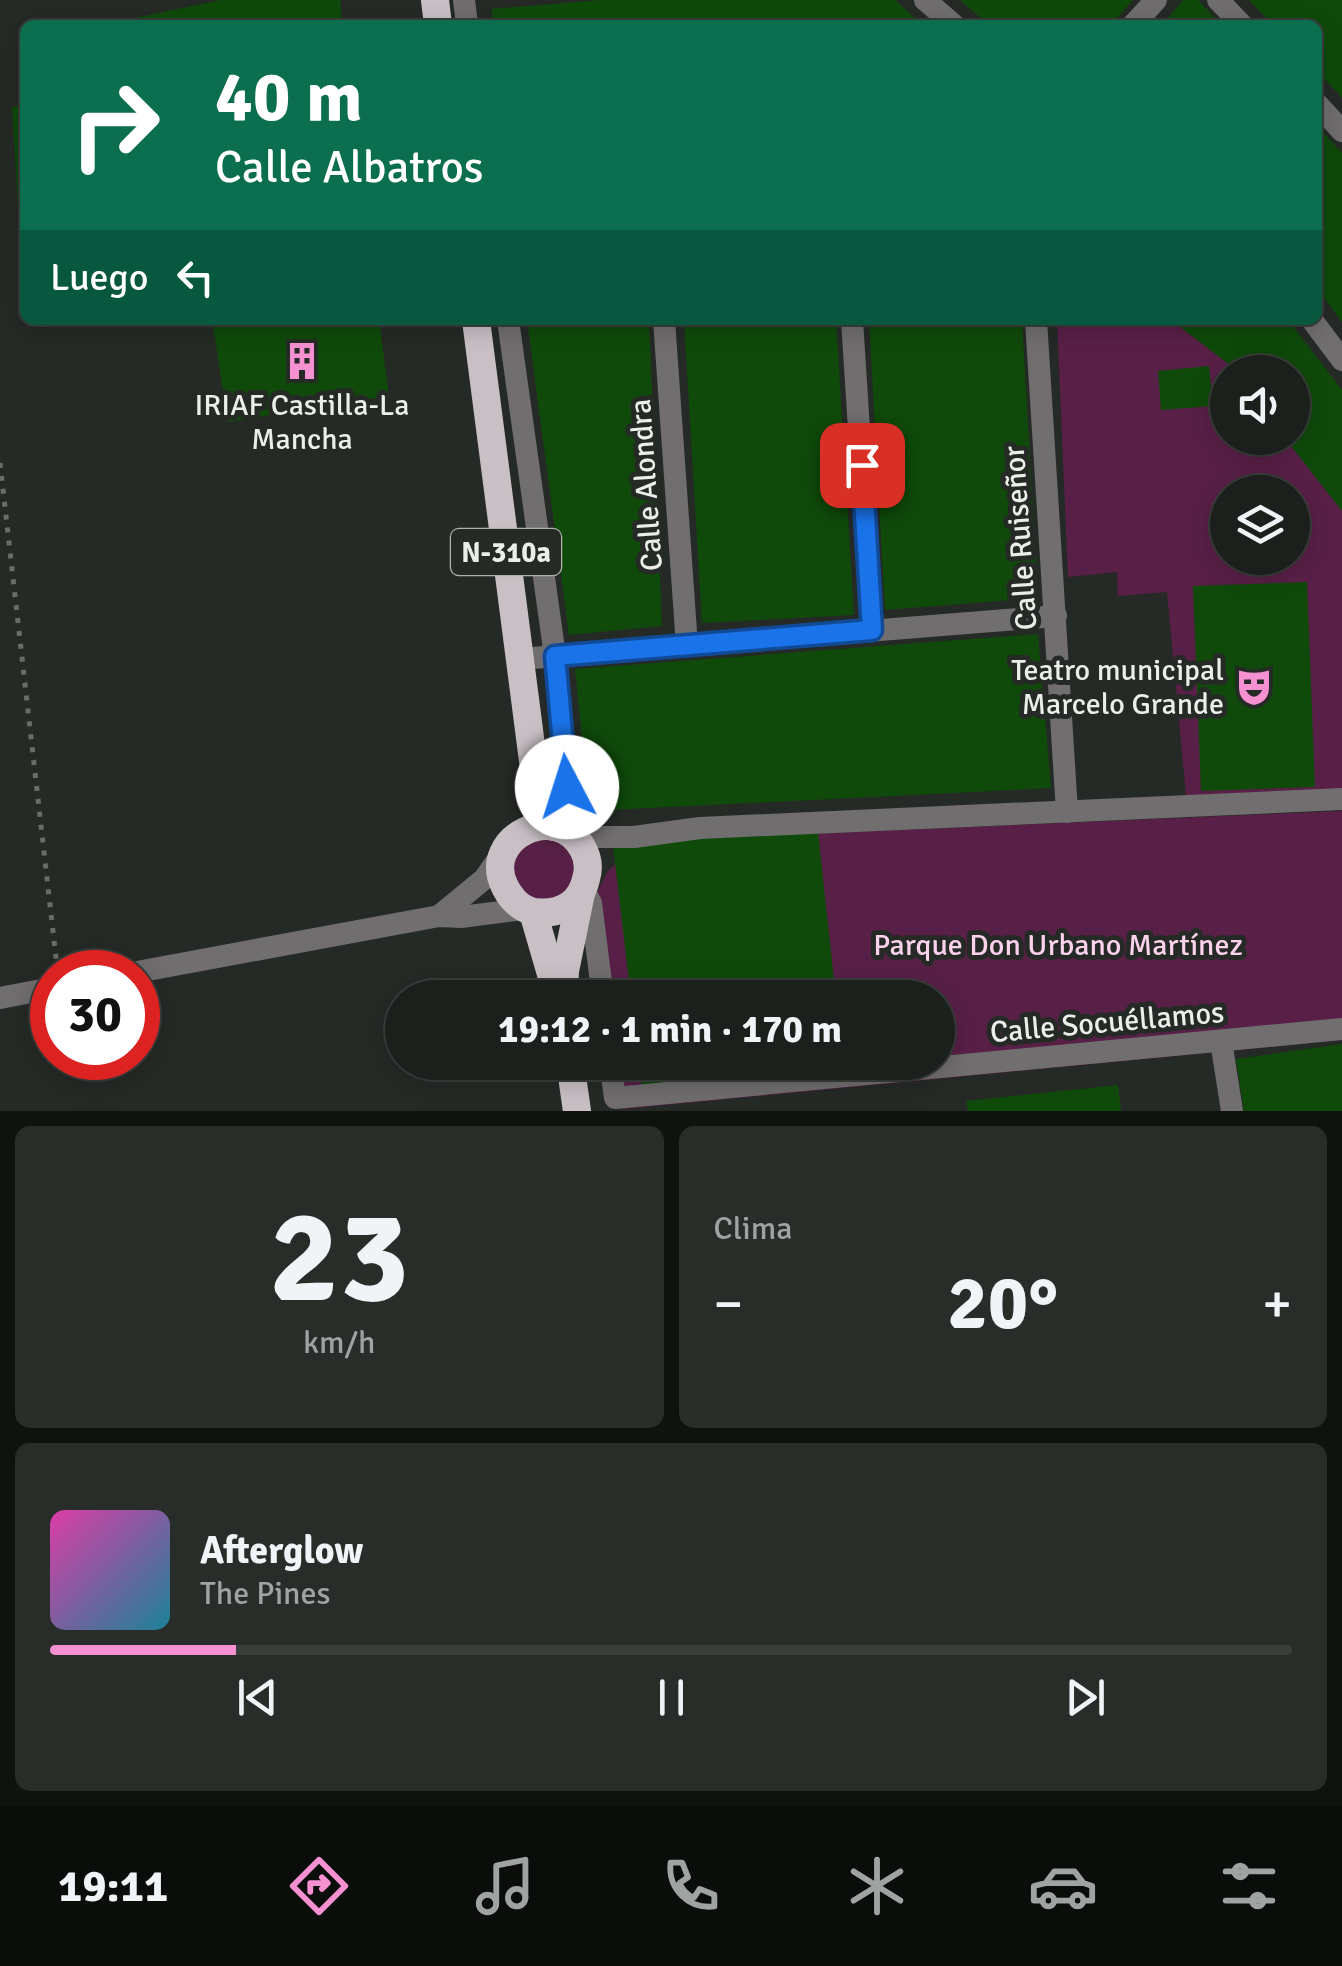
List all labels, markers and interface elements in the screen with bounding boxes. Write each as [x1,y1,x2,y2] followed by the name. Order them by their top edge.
[215,54,363,140] text: 40 m
[50,60,180,190] icon: right
[215,140,483,195] text: Calle Albatros
[168,250,223,305] icon: left
[50,254,148,301] text: Luego
[281,340,323,382] building icon: IRIAF Castilla-La Mancha
[1210,355,1310,575] map controls
[1210,355,1310,455] button: sound
[195,387,409,458] place label: IRIAF Castilla-La Mancha
[622,398,671,572] street label: Calle Alondra
[820,423,905,508] pin
[835,438,890,493] icon: arrive
[996,445,1045,631] street label: Calle Ruiseñor
[1210,475,1310,575] button: layers
[451,529,561,575] road number: N-310a
[1011,652,1224,723] place label: Teatro municipal Marcelo Grande
[1233,666,1275,708] theatre icon: Teatro municipal Marcelo Grande
[515,735,619,839] position arrow
[873,927,1243,964] park label: Parque Don Urbano Martínez
[30,950,160,1080] speed limit sign: 30
[989,994,1226,1051] street label: Calle Socuéllamos
[498,1006,842,1053] text: 19:12 · 1 min · 170 m
[269,1178,409,1338] text: 23
[714,1209,792,1248] text: Clima
[947,1257,1058,1350] text: 20°
[714,1270,743,1338] text: −
[1262,1270,1292,1338] text: +
[303,1323,375,1362] text: km/h
[200,1527,363,1574] text: Afterglow
[200,1574,331,1613] text: The Pines
[230,1670,285,1725] icon: previous
[644,1670,699,1725] icon: pause
[1058,1670,1113,1725] icon: next
[284,1851,354,1921] icon: directions
[470,1851,540,1921] icon: music
[656,1851,726,1921] icon: phone
[842,1851,912,1921] icon: climate
[1028,1851,1098,1921] icon: car
[1214,1851,1284,1921] icon: filters
[58,1859,168,1914] text: 19:11

